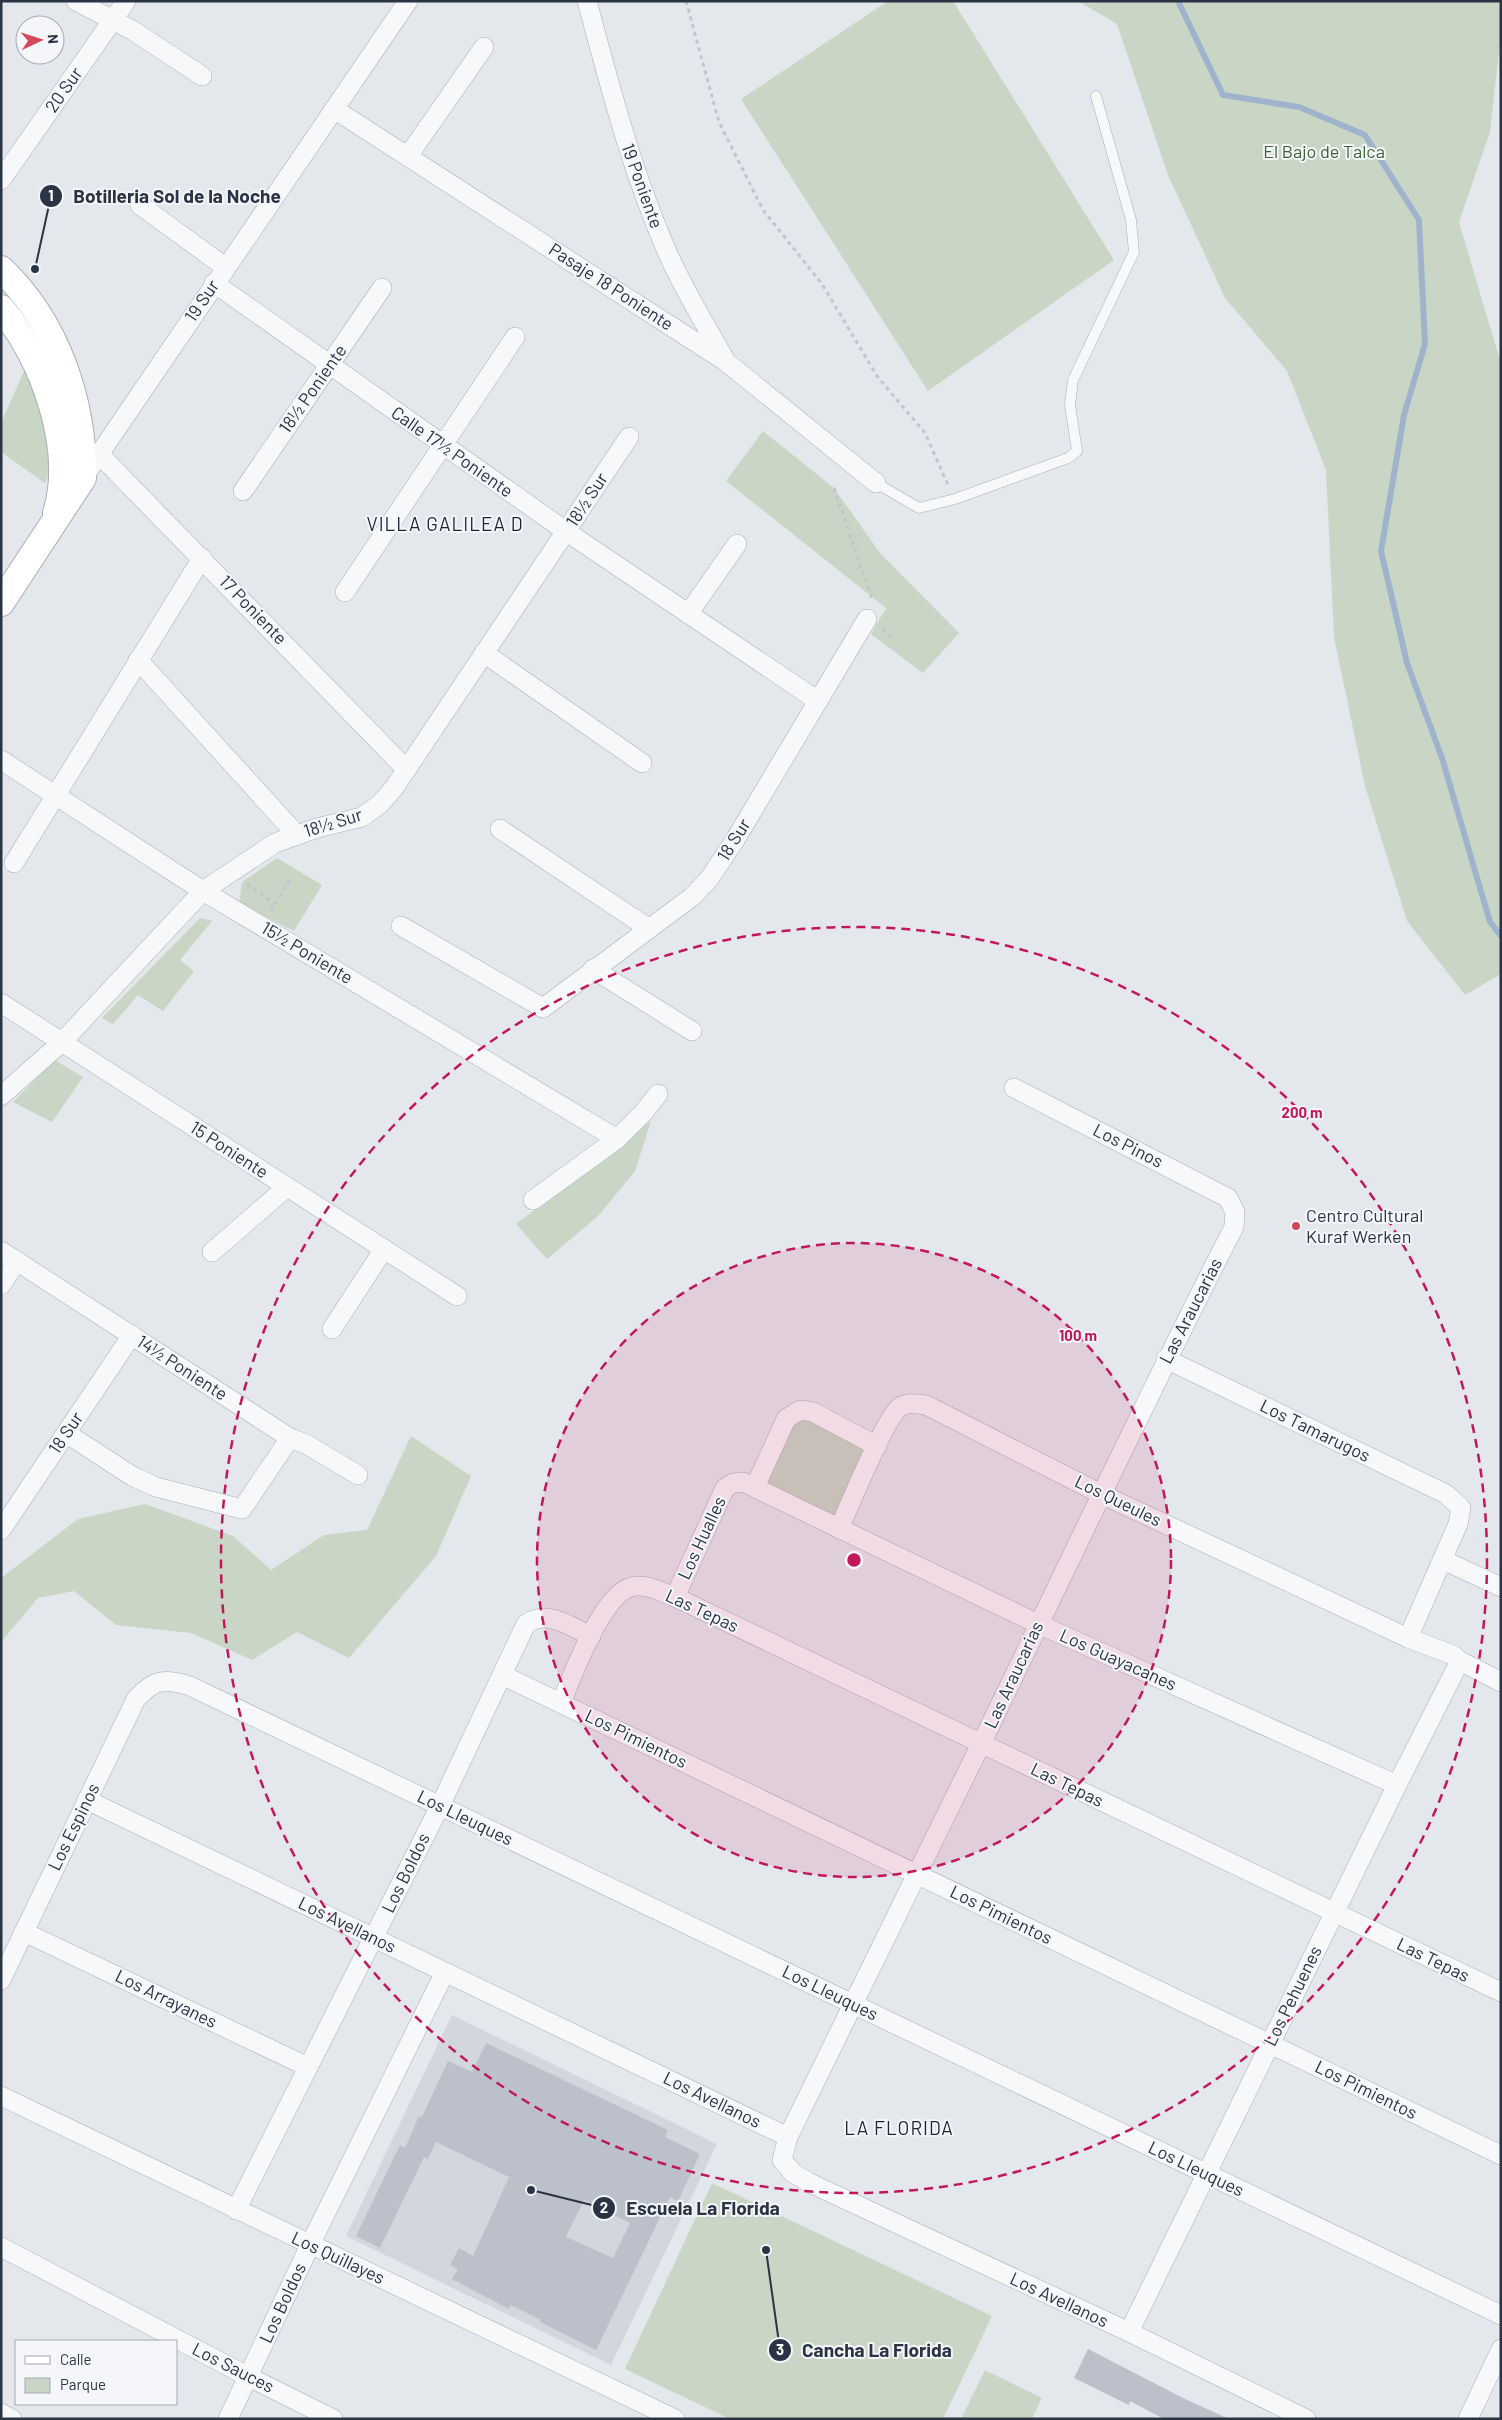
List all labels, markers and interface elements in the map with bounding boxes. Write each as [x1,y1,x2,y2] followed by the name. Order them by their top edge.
[15,15,65,65] north arrow
[45,34,62,44] text: N
[40,62,87,116] street label: 20 Sur
[617,140,668,231] street label: 19 Poniente
[1263,140,1385,162] park label: El Bajo de Talca
[38,179,291,213] callout: Botilleria Sol de la Noche
[73,184,281,207] text: Botilleria Sol de la Noche
[48,186,54,204] text: 1
[545,238,678,335] street label: Pasaje 18 Poniente
[179,275,223,326] street label: 19 Sur
[274,340,351,437] street label: 18½ Poniente
[387,401,518,501] street label: Calle 17½ Poniente
[561,468,612,531] street label: 18½ Sur
[366,512,524,535] district label: VILLA GALILEA D
[215,570,292,649] street label: 17 Poniente
[301,803,365,841] street label: 18½ Sur
[712,814,755,865] street label: 18 Sur
[258,916,357,988] street label: 15½ Poniente
[1281,1103,1323,1121] text: 200 m
[186,1116,273,1183] street label: 15 Poniente
[1090,1118,1167,1172] street label: Los Pinos
[1306,1204,1423,1247] place label: Centro Cultural Kuraf Werken
[1290,1220,1302,1232] marker: Centro Cultural Kuraf Werken
[1154,1254,1226,1367] street label: Las Araucarias
[1059,1326,1097,1344] text: 100 m
[133,1330,232,1405] street label: 14½ Poniente
[1257,1394,1374,1466] street label: Los Tamarugos
[43,1407,87,1458] street label: 18 Sur
[1071,1470,1165,1531] street label: Los Queules
[672,1492,730,1583] street label: Los Hualles
[845,1551,863,1569] centre of rings
[662,1584,742,1637] street label: Las Tepas
[979,1618,1047,1732] street label: Las Araucarias
[1057,1623,1180,1695] street label: Los Guayacanes
[582,1704,691,1772] street label: Los Pimientos
[1028,1757,1107,1811] street label: Las Tepas
[43,1779,104,1874] street label: Los Espinos
[414,1785,517,1850] street label: Los Lleuques
[376,1829,434,1916] street label: Los Boldos
[947,1880,1056,1948] street label: Los Pimientos
[295,1891,400,1957] street label: Los Avellanos
[1394,1932,1473,1986] street label: Las Tepas
[1258,1942,1326,2049] street label: Los Pehuenes
[779,1960,882,2025] street label: Los Lleuques
[112,1964,221,2032] street label: Los Arrayanes
[1312,2055,1421,2123] street label: Los Pimientos
[660,2066,765,2132] street label: Los Avellanos
[844,2116,954,2139] district label: LA FLORIDA
[1145,2136,1248,2201] street label: Los Lleuques
[591,2191,790,2225] callout: Escuela La Florida
[626,2196,780,2219] text: Escuela La Florida
[600,2198,608,2216] text: 2
[288,2226,389,2288] street label: Los Quillayes
[254,2259,310,2346] street label: Los Boldos
[1007,2267,1112,2331] street label: Los Avellanos
[767,2333,962,2367] callout: Cancha La Florida
[189,2337,278,2397] street label: Los Sauces
[802,2338,952,2361] text: Cancha La Florida
[15,2340,178,2405] legend
[776,2340,784,2358] text: 3
[60,2350,92,2368] text: Calle
[60,2375,106,2393] text: Parque

